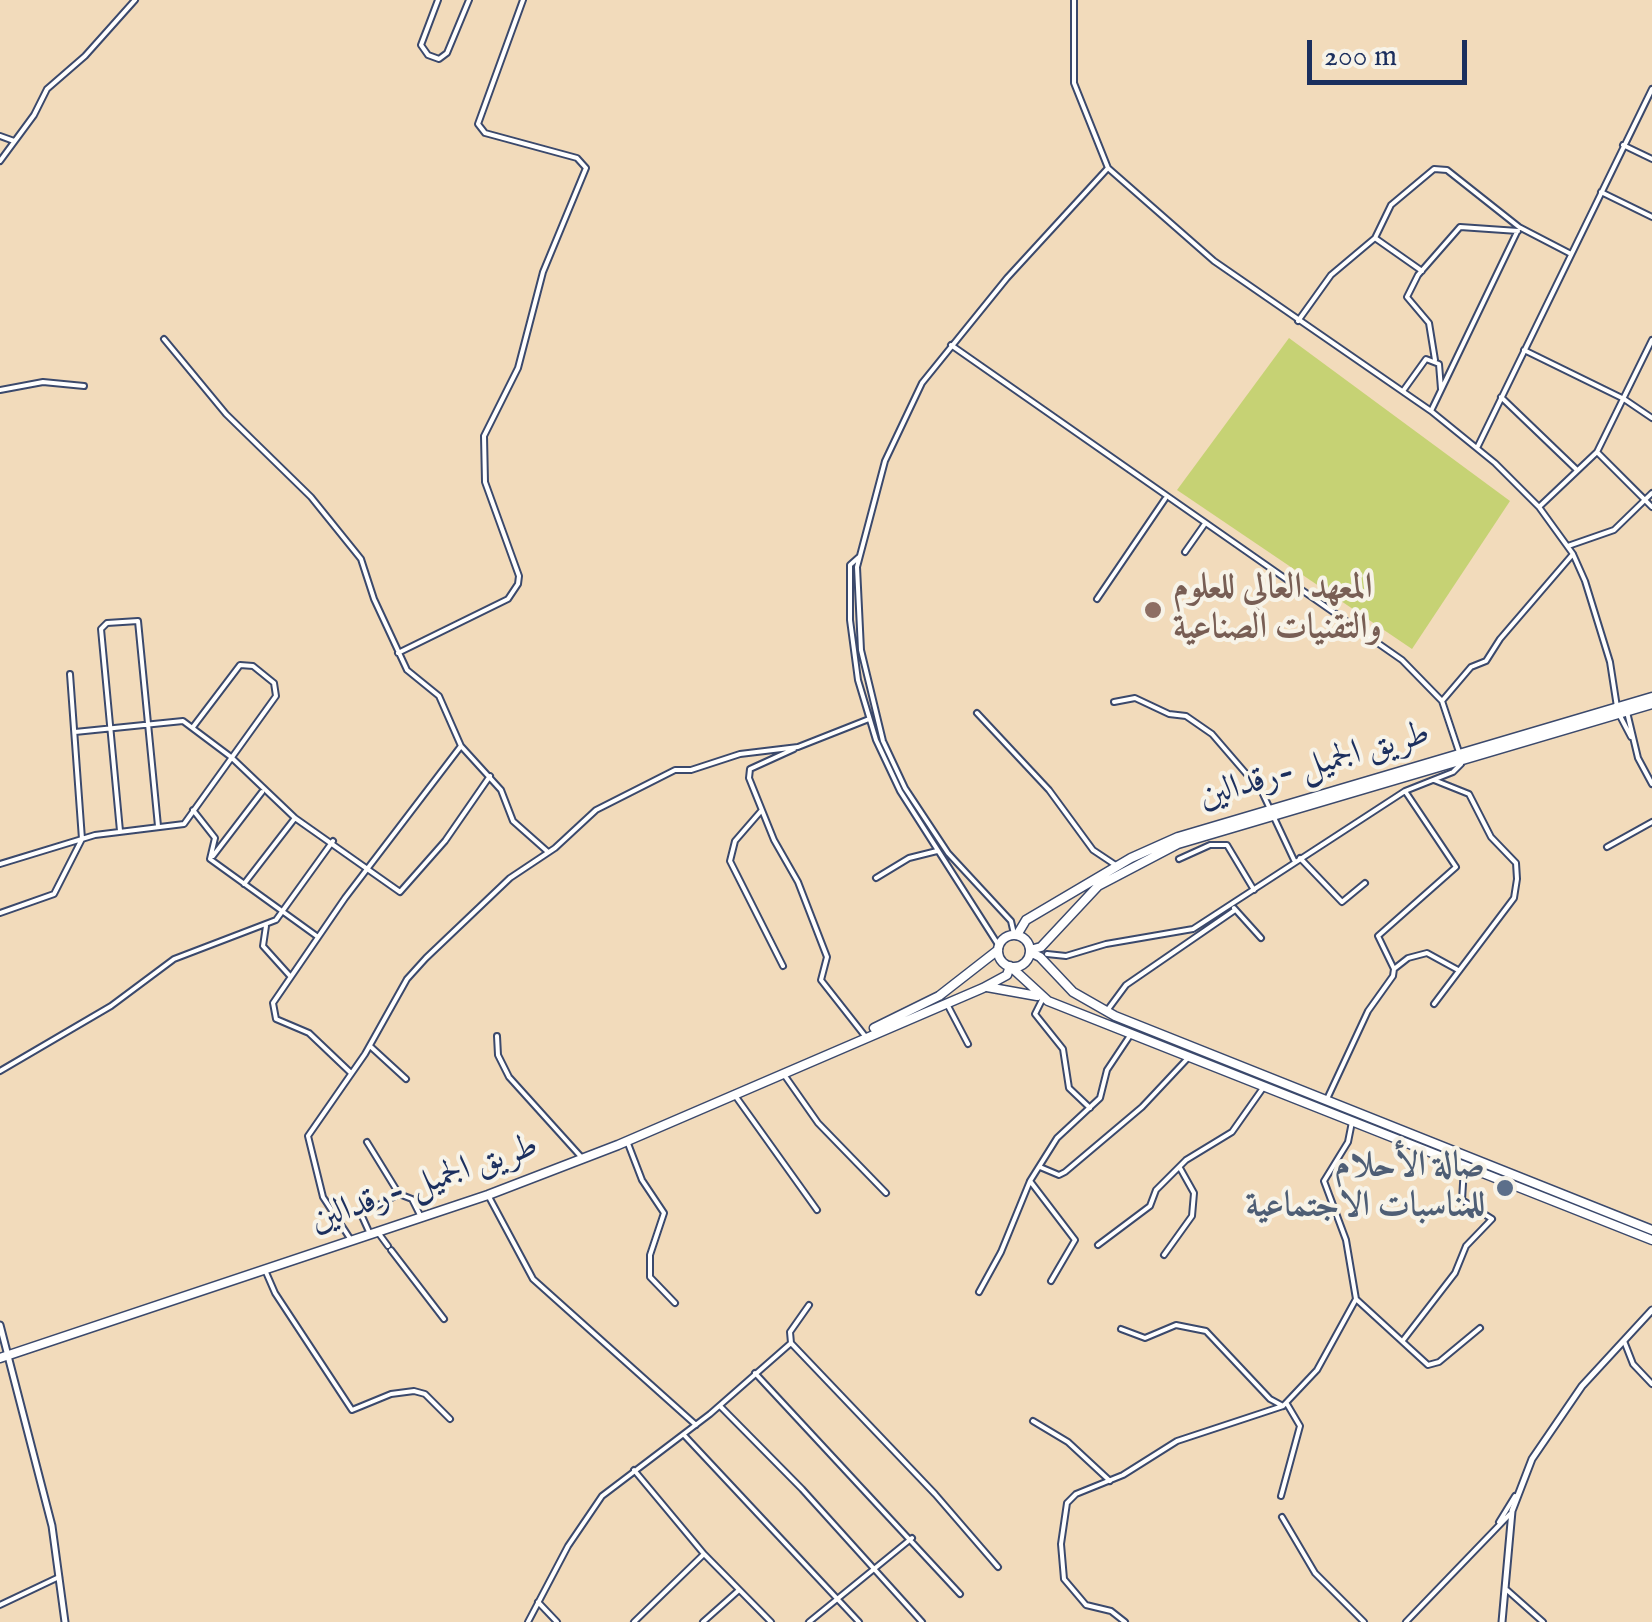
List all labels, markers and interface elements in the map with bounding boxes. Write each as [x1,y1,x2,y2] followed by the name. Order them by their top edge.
[1312,20,1472,82] scale bar
[1324,38,1397,76] text: 200 m
[1173,569,1382,651] place label: المعهد العالي للعلوم والتقنيات الصناعية
[1142,599,1164,621] marker: المعهد العالي للعلوم والتقنيات الصناعية
[1195,714,1435,820] street label: طريق الجميل -رقدالين
[306,1126,544,1244] street label: طريق الجميل -رقدالين
[1246,1147,1485,1229] place label: صالة الأحلام للمناسبات الاجتماعية
[1494,1177,1516,1199] marker: صالة الأحلام للمناسبات الاجتماعية

